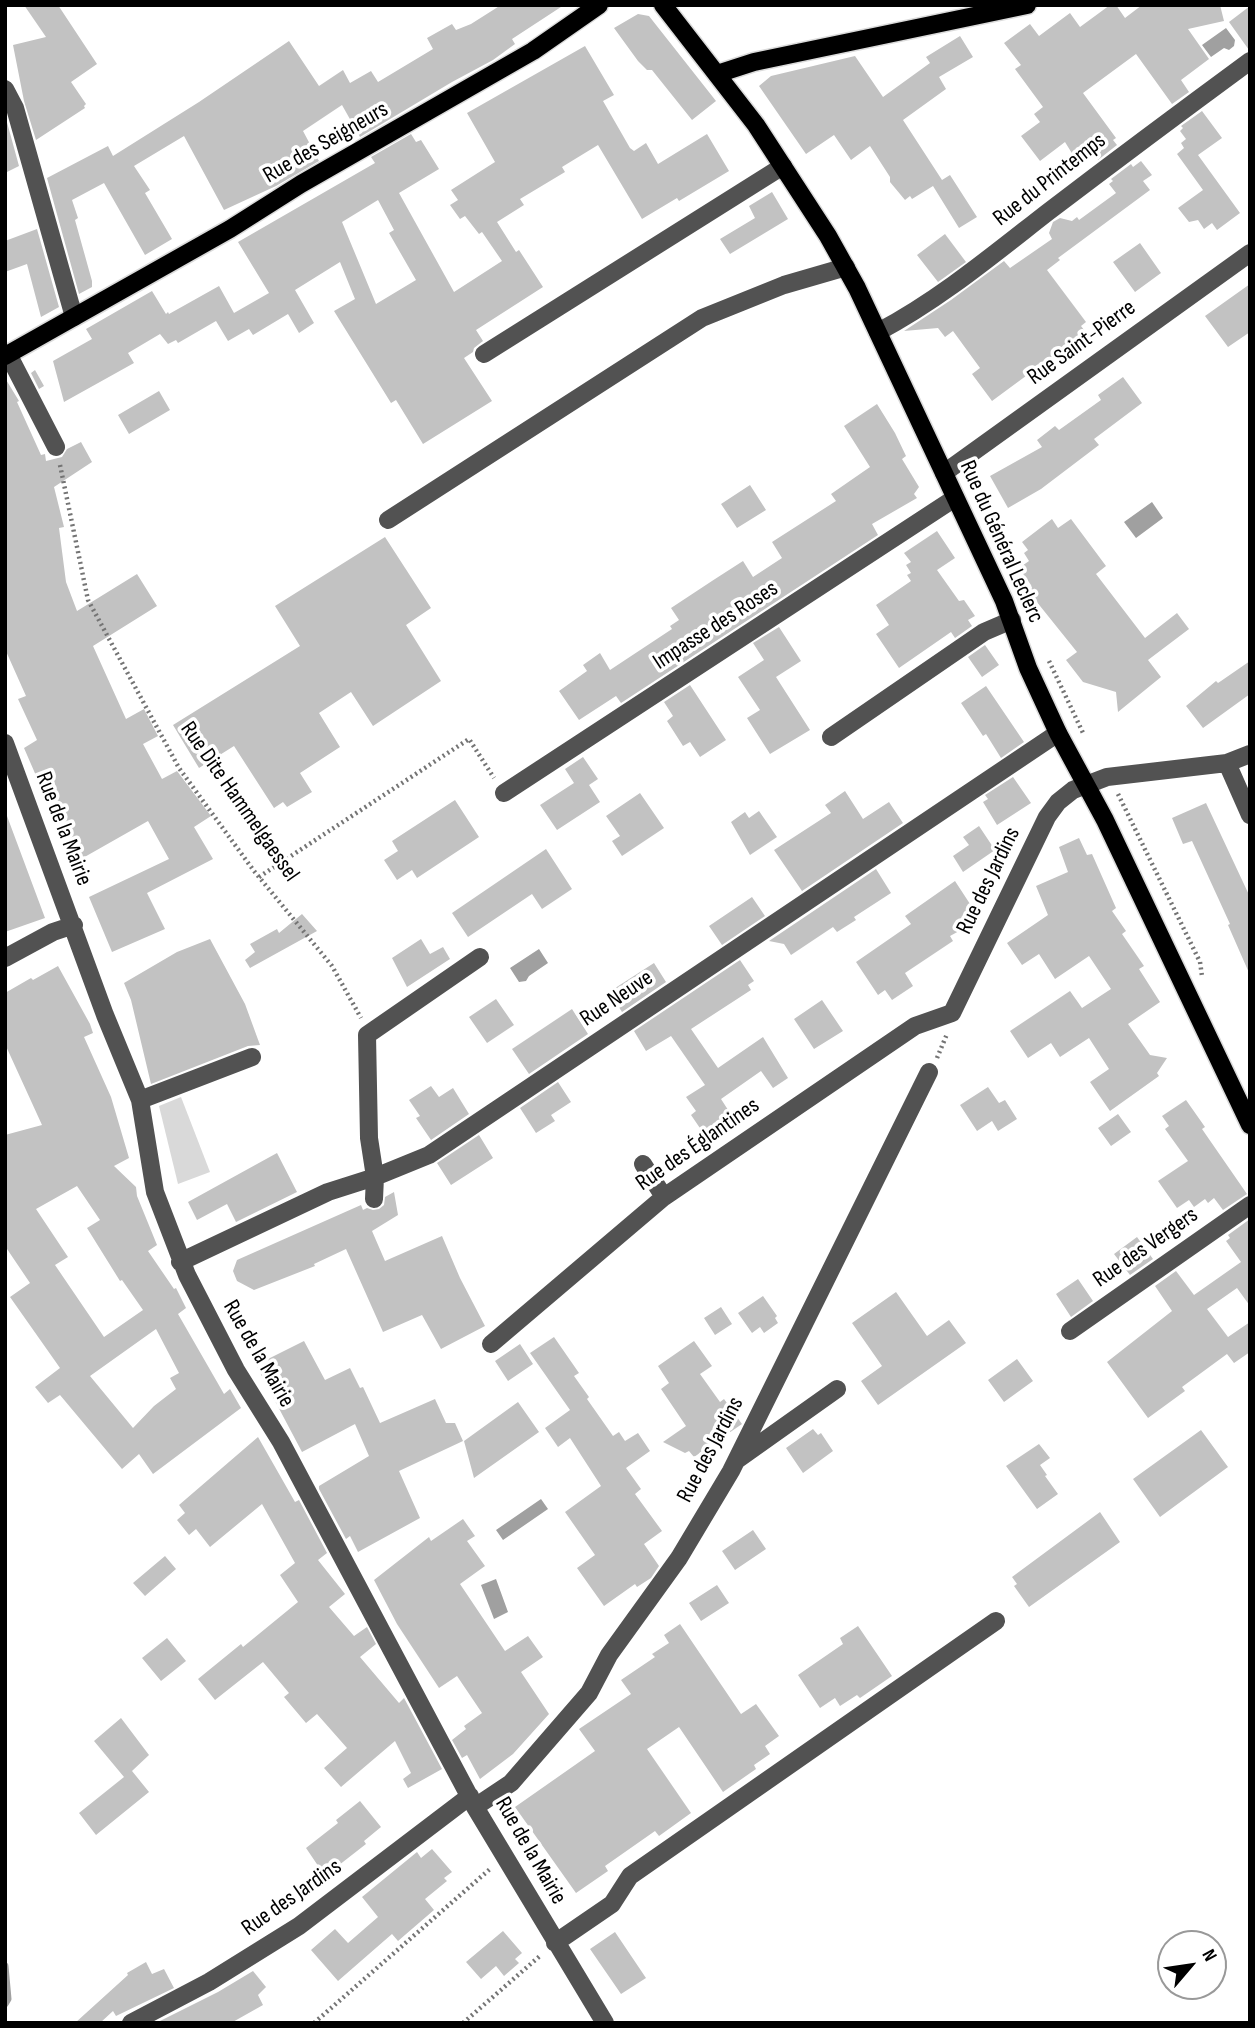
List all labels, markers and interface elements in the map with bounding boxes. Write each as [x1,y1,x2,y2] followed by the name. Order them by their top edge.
[259,96,393,190] street label: Rue des Seigneurs
[988,128,1112,232] street label: Rue du Printemps
[1023,295,1141,391] street label: Rue Saint-Pierre
[953,457,1049,627] street label: Rue du Général Leclerc
[648,575,784,677] street label: Impasse des Roses
[174,717,304,887] street label: Rue Dite Hammelgaessel
[29,768,97,890] street label: Rue de la Mairie
[951,823,1027,939] street label: Rue des Jardins
[575,965,659,1033] street label: Rue Neuve
[631,1092,765,1198] street label: Rue des Églantines
[1088,1202,1204,1294] street label: Rue des Vergers
[216,1295,300,1413] street label: Rue de la Mairie
[672,1392,750,1508] street label: Rue des Jardins
[488,1792,572,1910] street label: Rue de la Mairie
[237,1854,347,1942] street label: Rue des Jardins
[1157,1930,1227,2000] north arrow
[1197,1946,1222,1966] text: N

